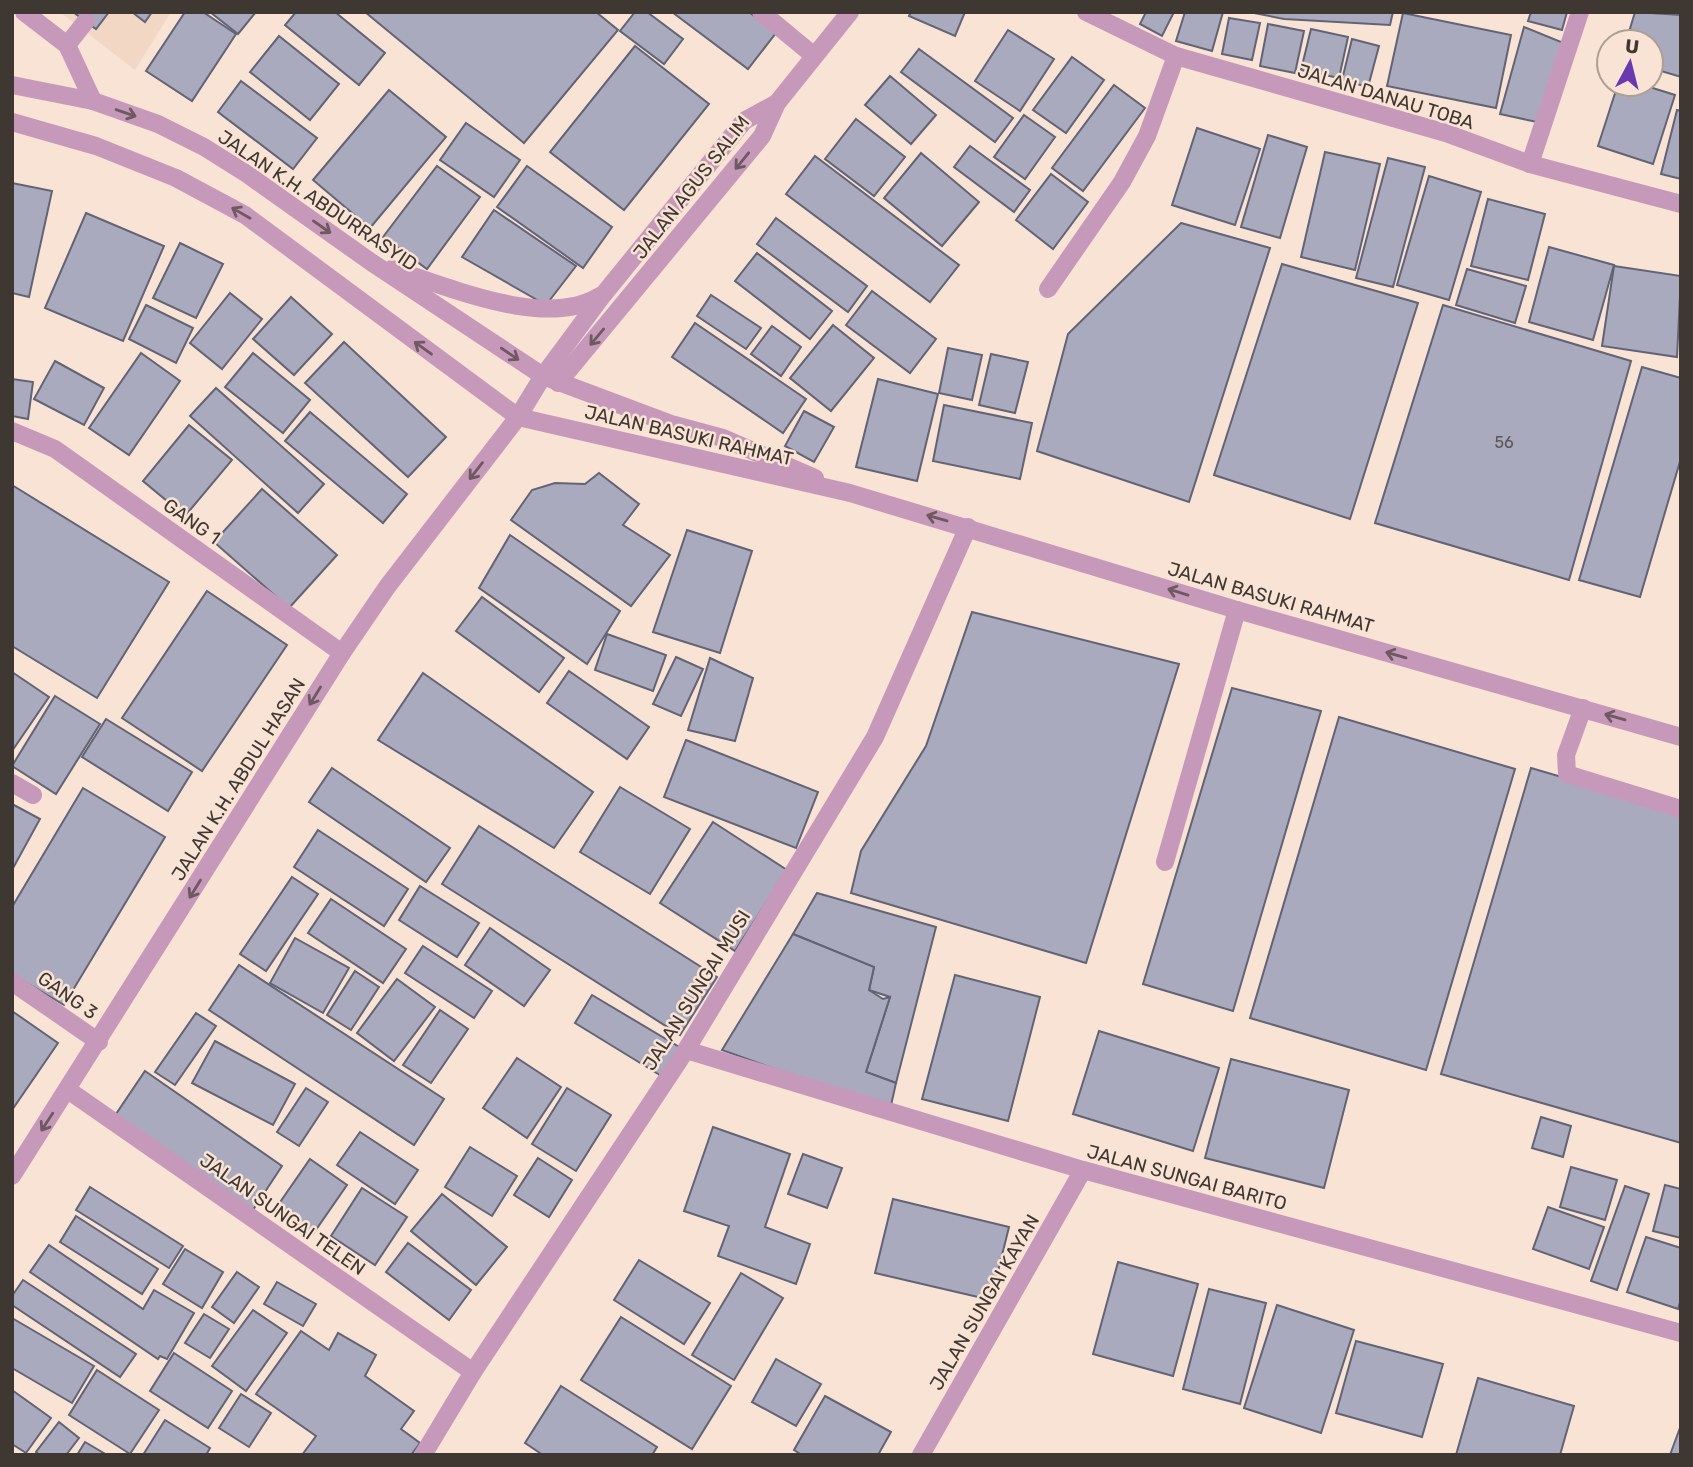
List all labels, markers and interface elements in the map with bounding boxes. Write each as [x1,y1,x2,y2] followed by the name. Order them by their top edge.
[1595,28,1665,98] north arrow
[1624,34,1640,59] text: U
[1295,59,1477,134] street label: JALAN DANAU TOBA
[115,107,137,120] one-way arrow
[628,111,755,264] street label: JALAN AGUS SALIM
[214,125,422,276] street label: JALAN K.H. ABDURRASYID
[734,151,749,169] one-way arrow
[231,206,251,220] one-way arrow
[312,219,331,234] one-way arrow
[590,327,605,345] one-way arrow
[414,341,433,355] one-way arrow
[500,347,519,361] one-way arrow
[582,400,795,471] street label: JALAN BASUKI RAHMAT
[1494,433,1514,452] house number: 56
[469,461,484,480] one-way arrow
[159,494,225,549] street label: GANG 1
[926,511,948,524] one-way arrow
[1165,557,1377,638] street label: JALAN BASUKI RAHMAT
[1167,585,1189,598] one-way arrow
[1386,648,1408,661] one-way arrow
[167,674,310,885] street label: JALAN K.H. ABDUL HASAN
[308,685,322,705] one-way arrow
[1604,710,1626,723] one-way arrow
[187,878,201,898] one-way arrow
[638,906,755,1075] street label: JALAN SUNGAI MUSI
[33,967,102,1024] street label: GANG 3
[40,1112,54,1132] one-way arrow
[1084,1140,1289,1215] street label: JALAN SUNGAI BARITO
[195,1149,370,1280] street label: JALAN SUNGAI TELEN
[925,1210,1044,1394] street label: JALAN SUNGAI KAYAN

